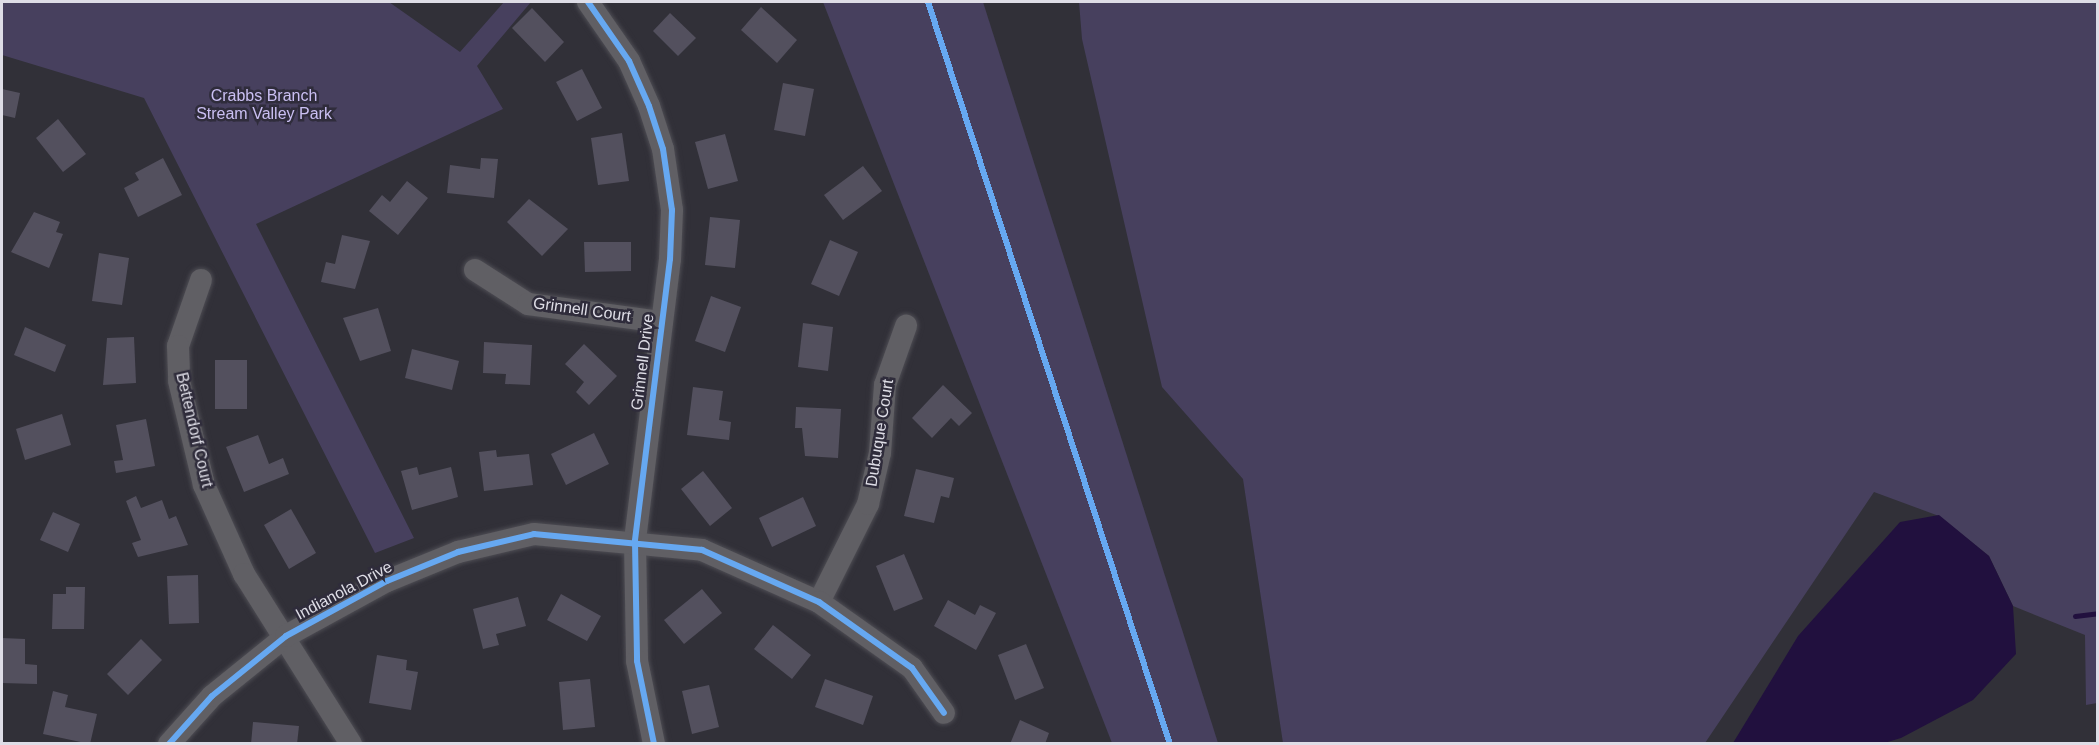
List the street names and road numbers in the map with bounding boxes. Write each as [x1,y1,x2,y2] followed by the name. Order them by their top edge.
[532,294,632,326] street label: Grinnell Court
[628,313,658,411] street label: Grinnell Drive
[171,371,217,489] street label: Bettendorf Court
[862,378,898,488] street label: Dubuque Court
[292,557,396,625] street label: Indianola Drive

